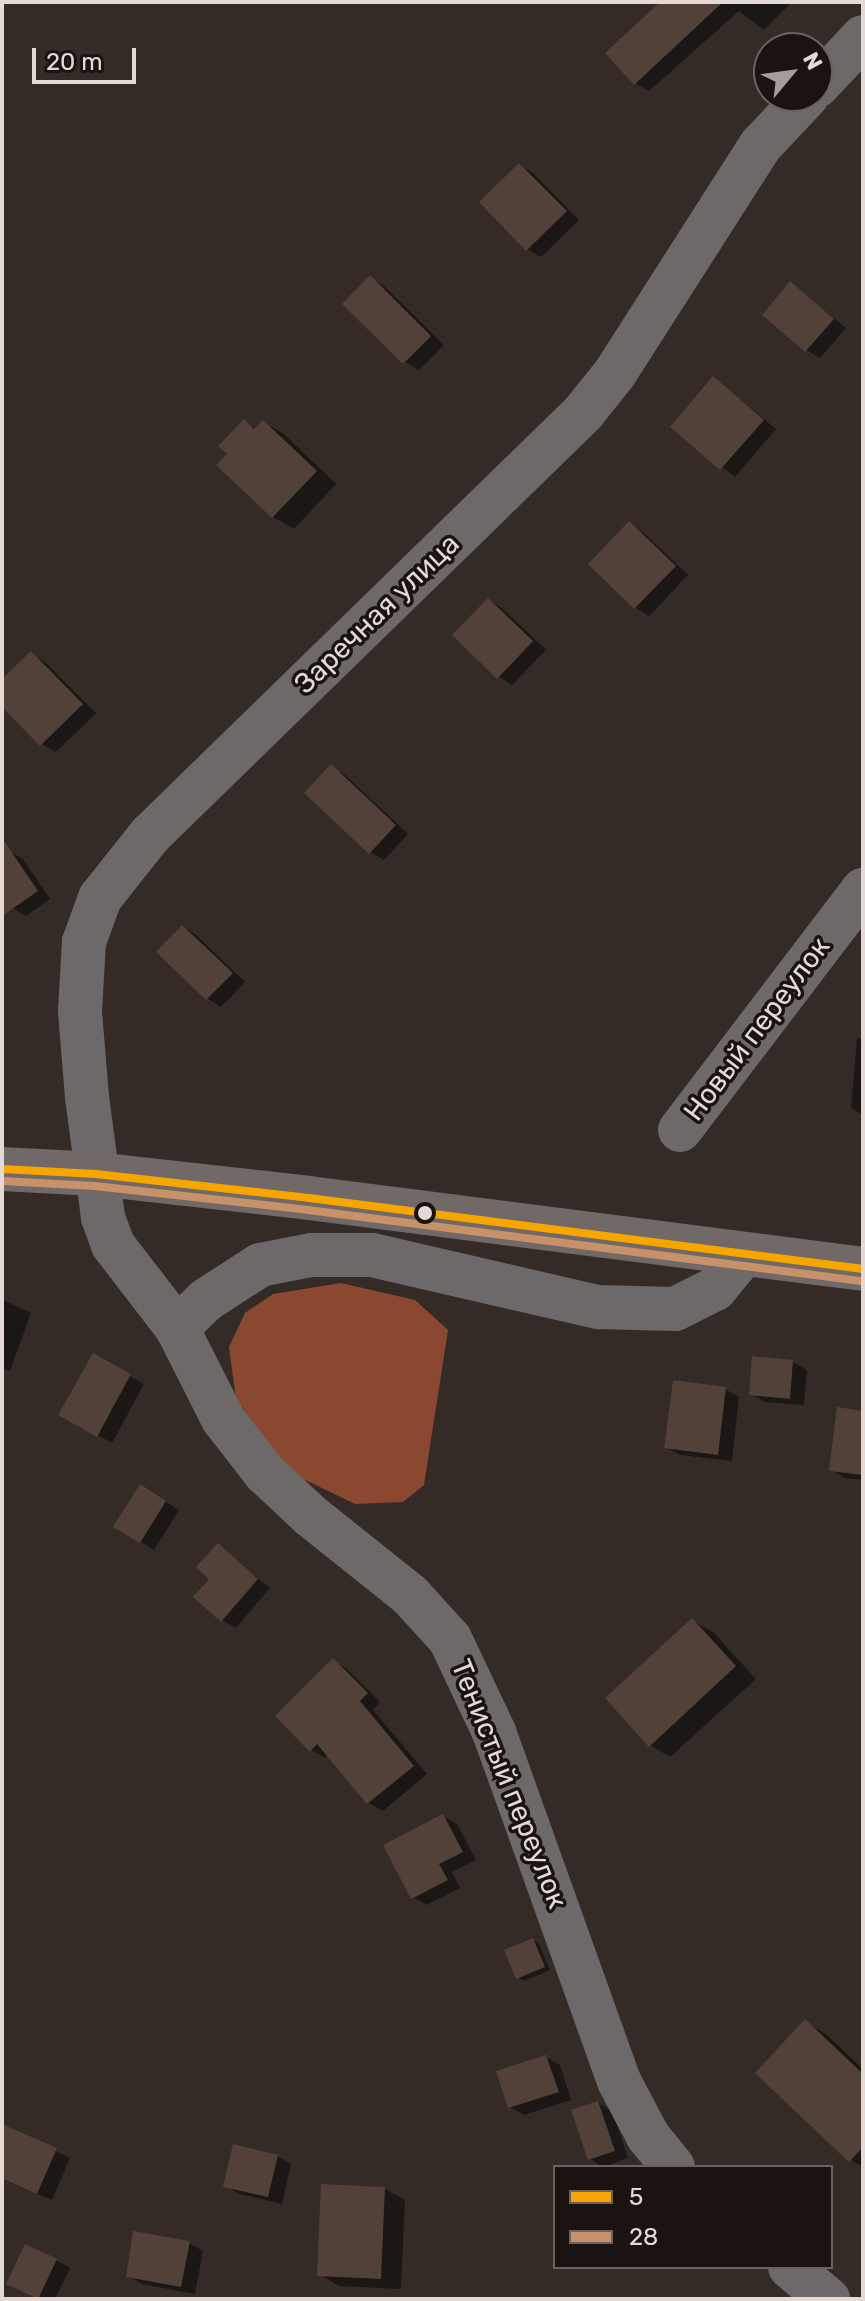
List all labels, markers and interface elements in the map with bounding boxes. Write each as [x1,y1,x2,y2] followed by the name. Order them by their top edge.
[36,32,140,82] scale bar
[753,32,833,112] north arrow
[46,48,103,76] text: 20 m
[797,48,828,75] text: N
[288,527,466,701] street label: Заречная улица
[677,930,837,1128] street label: Новый переулок
[417,1205,433,1221] unlabelled marker
[444,1655,574,1913] street label: Тенистый переулок
[553,2165,833,2269] legend
[629,2183,643,2211] text: 5
[629,2223,658,2251] text: 28

